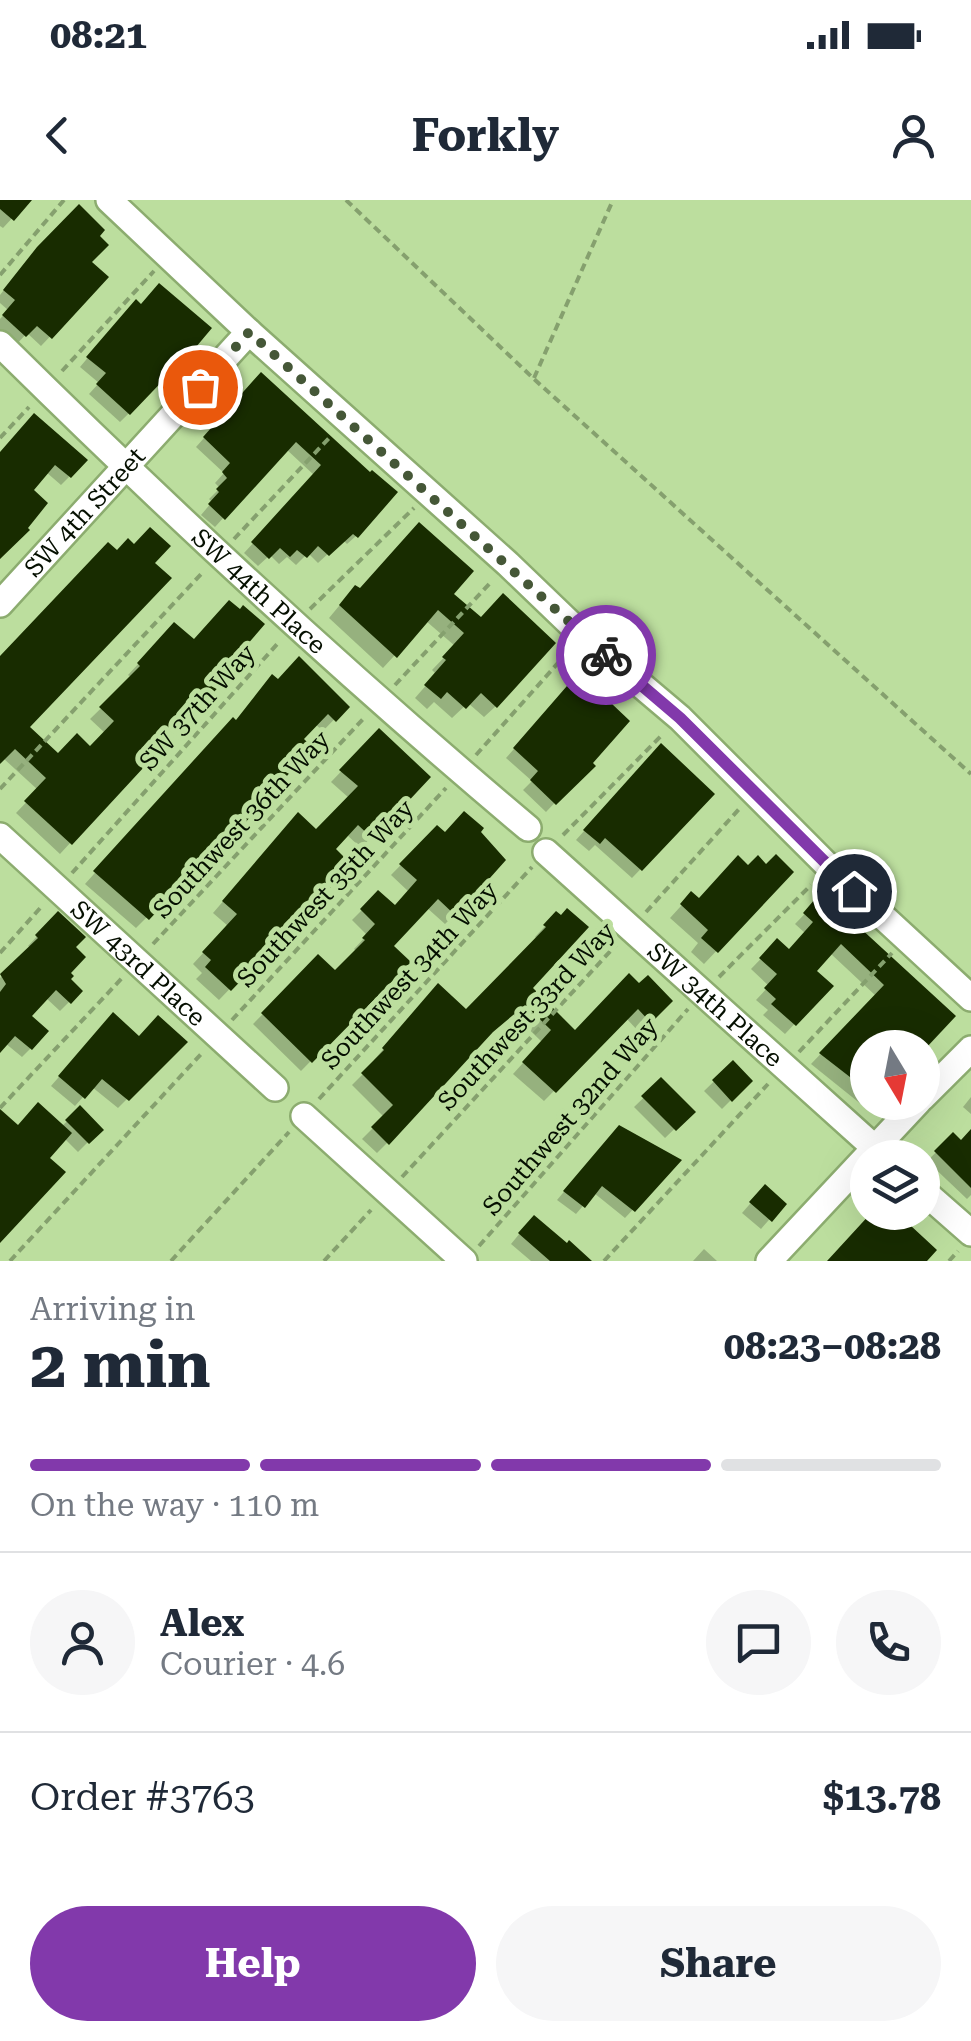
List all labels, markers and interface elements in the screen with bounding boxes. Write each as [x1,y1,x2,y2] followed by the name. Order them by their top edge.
[50,13,147,57] text: 08:21
[30,108,85,163] icon: back
[886,108,941,163] icon: person
[412,109,559,162] text: Forkly
[158,345,243,430] pin
[173,360,228,415] icon: bag
[19,442,151,583] street label: SW 4th Street
[186,523,332,660] street label: SW 44th Place
[556,605,656,705] courier
[579,628,634,683] icon: bike
[133,638,261,776] street label: SW 37th Way
[147,725,336,924] street label: Southwest 36th Way
[231,794,420,993] street label: Southwest 35th Way
[812,849,897,934] pin
[827,864,882,919] icon: home
[315,876,504,1075] street label: Southwest 34th Way
[65,895,211,1032] street label: SW 43rd Place
[432,916,621,1116] street label: Southwest 33rd Way
[642,937,789,1073] street label: SW 34th Place
[477,1012,664,1221] street label: Southwest 32nd Way
[850,1030,940,1120] north arrow
[850,1030,940,1230] map controls
[850,1140,940,1230] button: layers
[30,1290,195,1328] text: Arriving in
[724,1324,941,1368] text: 08:23–08:28
[30,1327,211,1403] text: 2 min
[30,1486,319,1524] text: On the way · 110 m
[30,1590,135,1695] button: person
[706,1590,811,1695] button: chat
[836,1590,941,1695] button: phone
[160,1601,244,1645] text: Alex
[160,1645,345,1683] text: Courier · 4.6
[30,1775,255,1819] text: Order #3763
[823,1775,941,1819] text: $13.78
[30,1906,476,2021] button: Help
[496,1906,941,2021] button: Share

